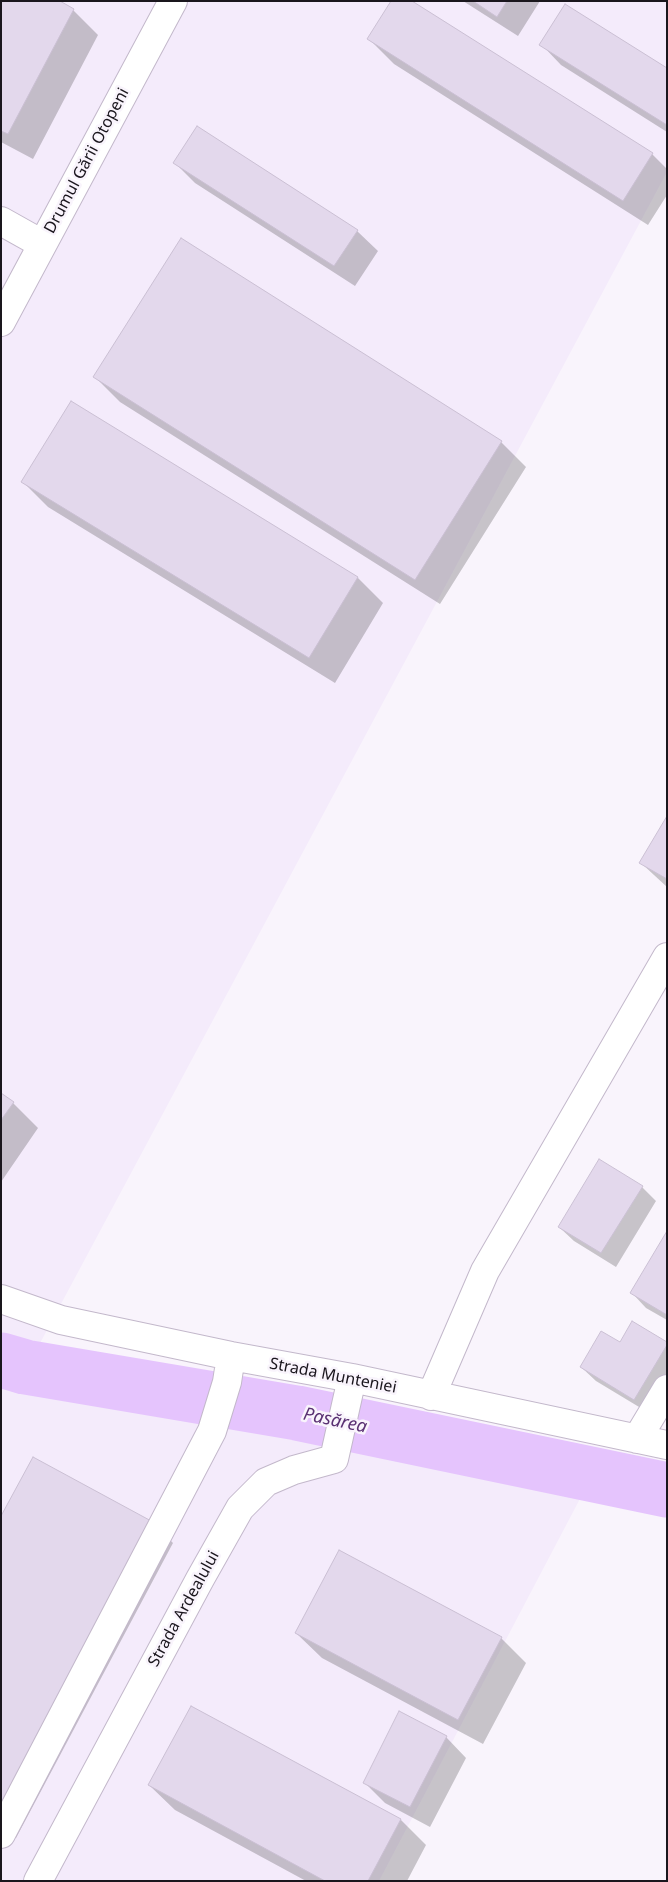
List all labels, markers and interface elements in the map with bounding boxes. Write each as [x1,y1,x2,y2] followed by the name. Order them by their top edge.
[41,85,133,237] street label: Drumul Gării Otopeni
[268,1354,398,1398] street label: Strada Munteniei
[301,1404,369,1438] water label: Pasărea
[144,1548,224,1670] street label: Strada Ardealului

